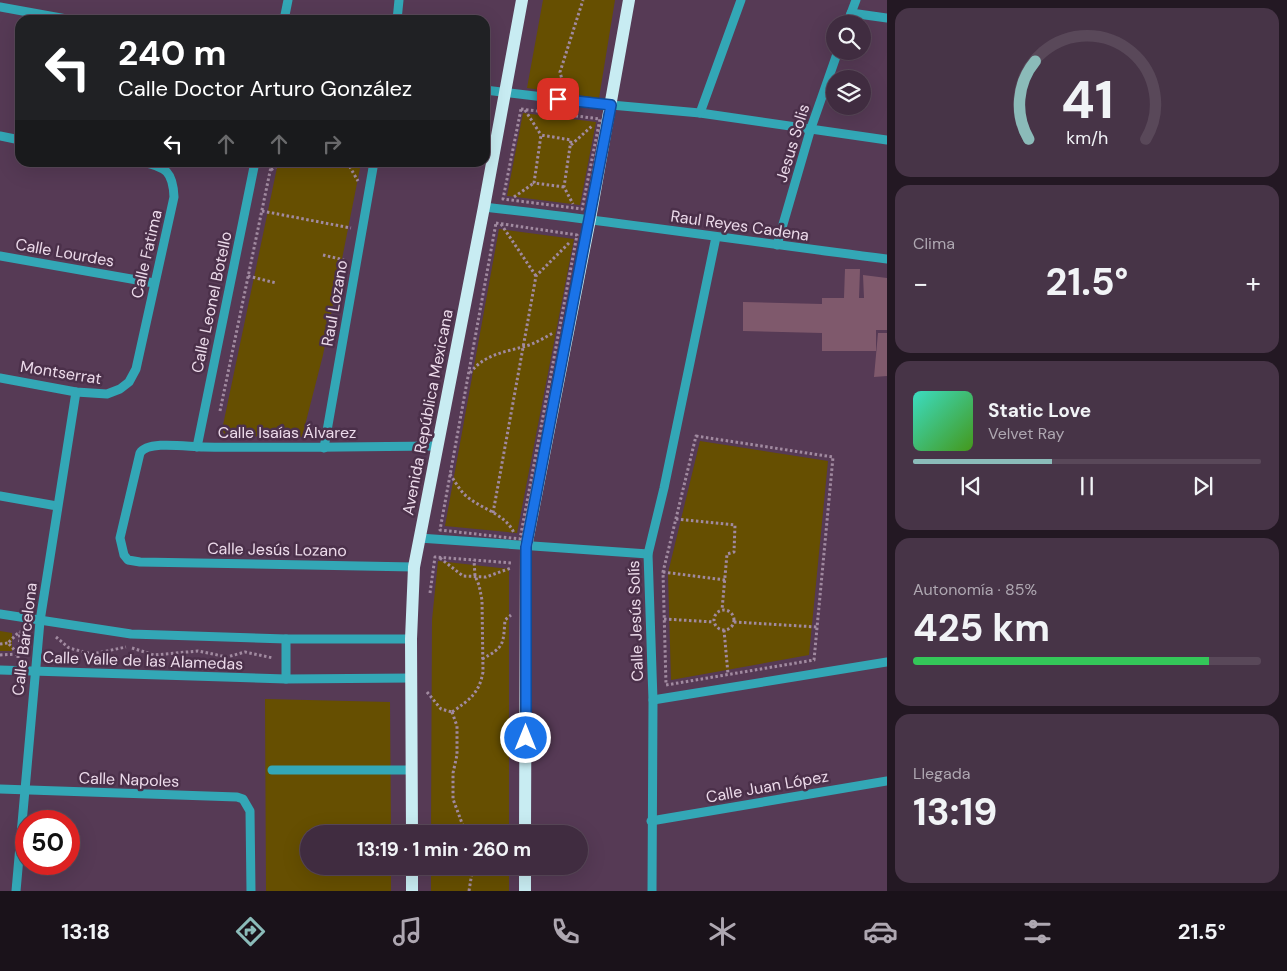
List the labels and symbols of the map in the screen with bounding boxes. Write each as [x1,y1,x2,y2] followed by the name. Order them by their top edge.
[537,78,579,120] pin
[771,101,814,185] street label: Jesus Solis
[669,205,810,246] street label: Raul Reyes Cadena
[126,208,167,300] street label: Calle Fatima
[186,229,237,375] street label: Calle Leonel Botello
[14,233,116,272] street label: Calle Lourdes
[317,258,352,348] street label: Raul Lozano
[397,307,458,517] street label: Avenida República Mexicana
[19,356,103,389] street label: Montserrat
[218,422,356,443] street label: Calle Isaías Álvarez
[207,538,347,561] street label: Calle Jesús Lozano
[623,560,648,682] street label: Calle Jesús Solís
[7,581,42,697] street label: Calle Barcelona
[42,647,244,674] street label: Calle Valle de las Alamedas
[499,711,551,763] position arrow
[704,765,830,808] street label: Calle Juan López
[78,767,180,792] street label: Calle Napoles
[15,810,80,875] speed limit sign: 50

